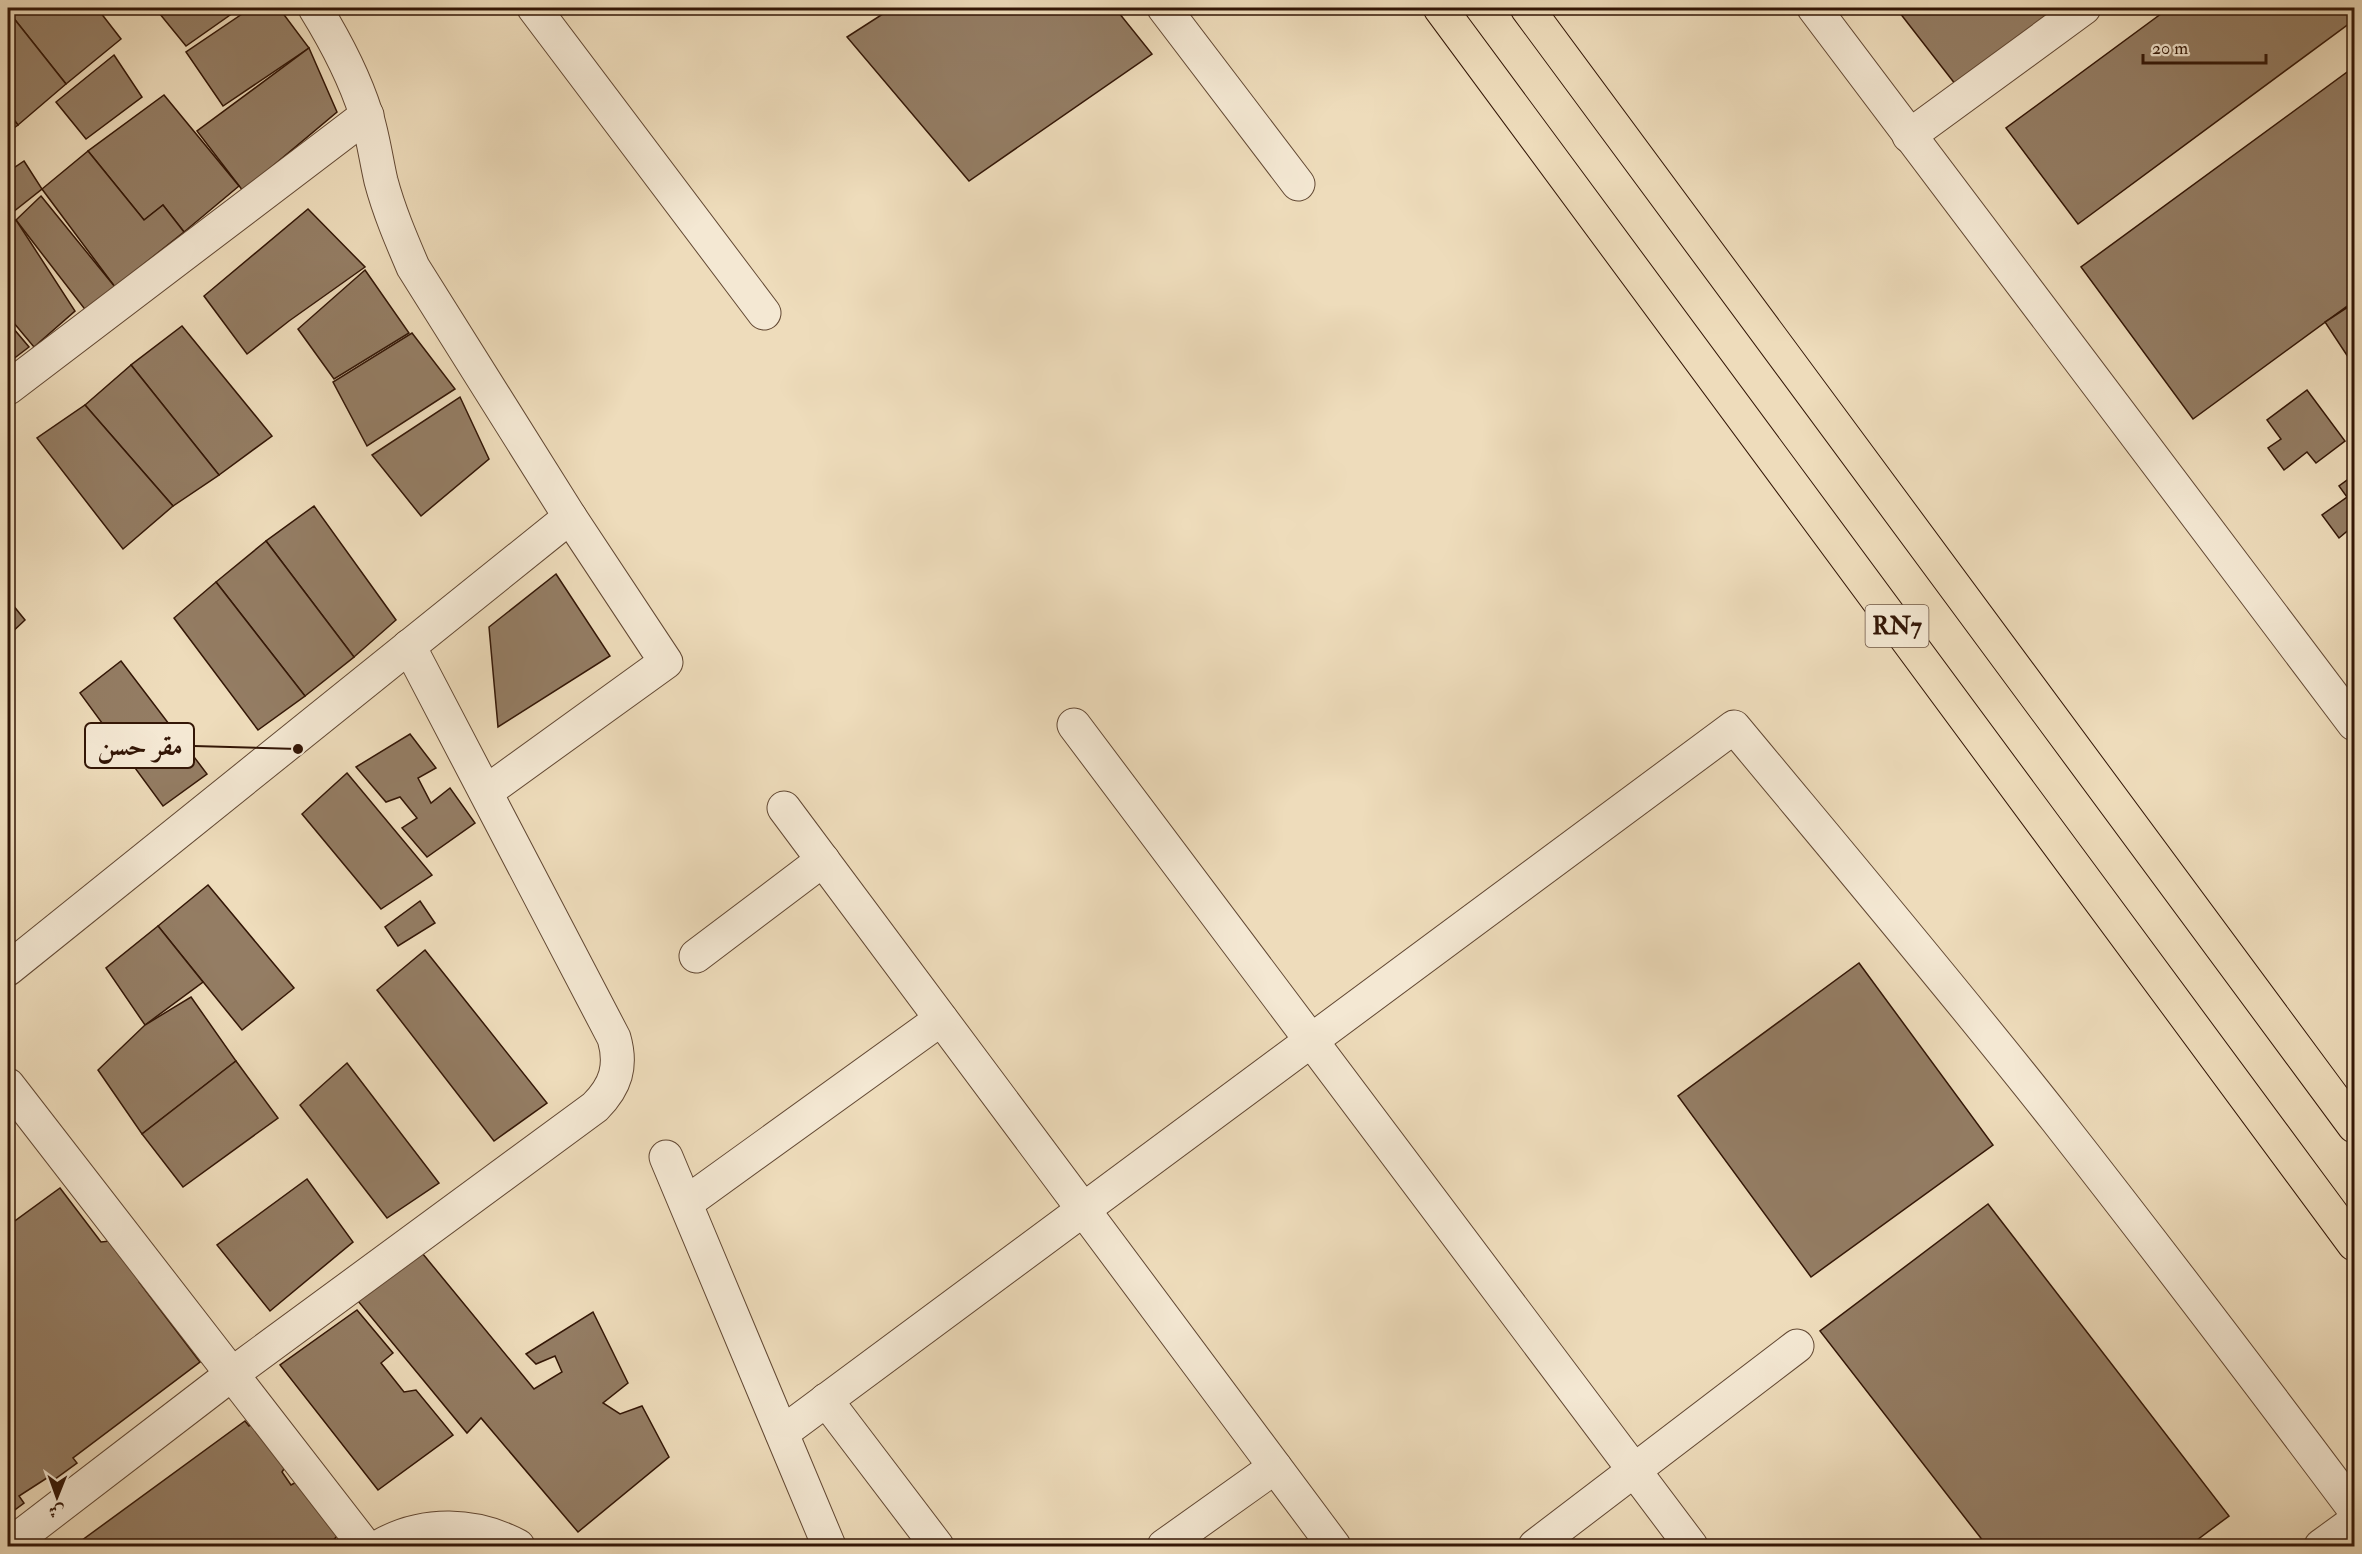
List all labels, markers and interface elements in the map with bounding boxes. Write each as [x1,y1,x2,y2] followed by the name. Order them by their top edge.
[2143,27,2266,65] scale bar
[2152,37,2188,60] text: 20 m
[1866,605,1928,647] road number: RN7
[85,723,194,768] callout: مقر حسن
[97,730,183,764] text: مقر حسن
[27,1467,87,1527] north arrow
[49,1501,65,1521] text: ش

